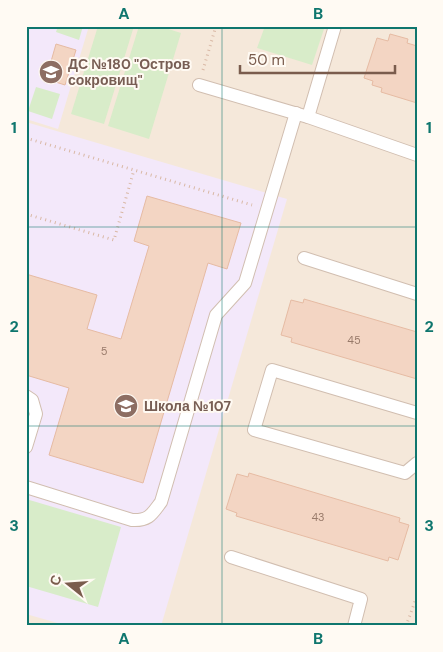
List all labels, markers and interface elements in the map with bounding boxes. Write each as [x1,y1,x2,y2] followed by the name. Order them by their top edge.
[118,3,130,24] text: A
[313,3,323,24] text: B
[240,42,396,74] scale bar
[248,50,285,70] text: 50 m
[68,55,191,89] place label: ДС №180 "Остров сокровищ"
[38,59,64,85] school or university icon: ДС №180 "Остров сокровищ"
[11,117,17,138] text: 1
[426,117,432,138] text: 1
[9,316,19,337] text: 2
[424,316,434,337] text: 2
[347,333,361,347] house number: 45
[101,344,108,358] house number: 5
[113,393,139,419] school or university icon: Школа №107
[144,397,232,415] place label: Школа №107
[311,510,325,524] house number: 43
[9,515,19,536] text: 3
[424,515,434,536] text: 3
[42,560,92,610] north arrow
[45,573,66,588] text: С
[118,628,130,649] text: A
[313,628,323,649] text: B

